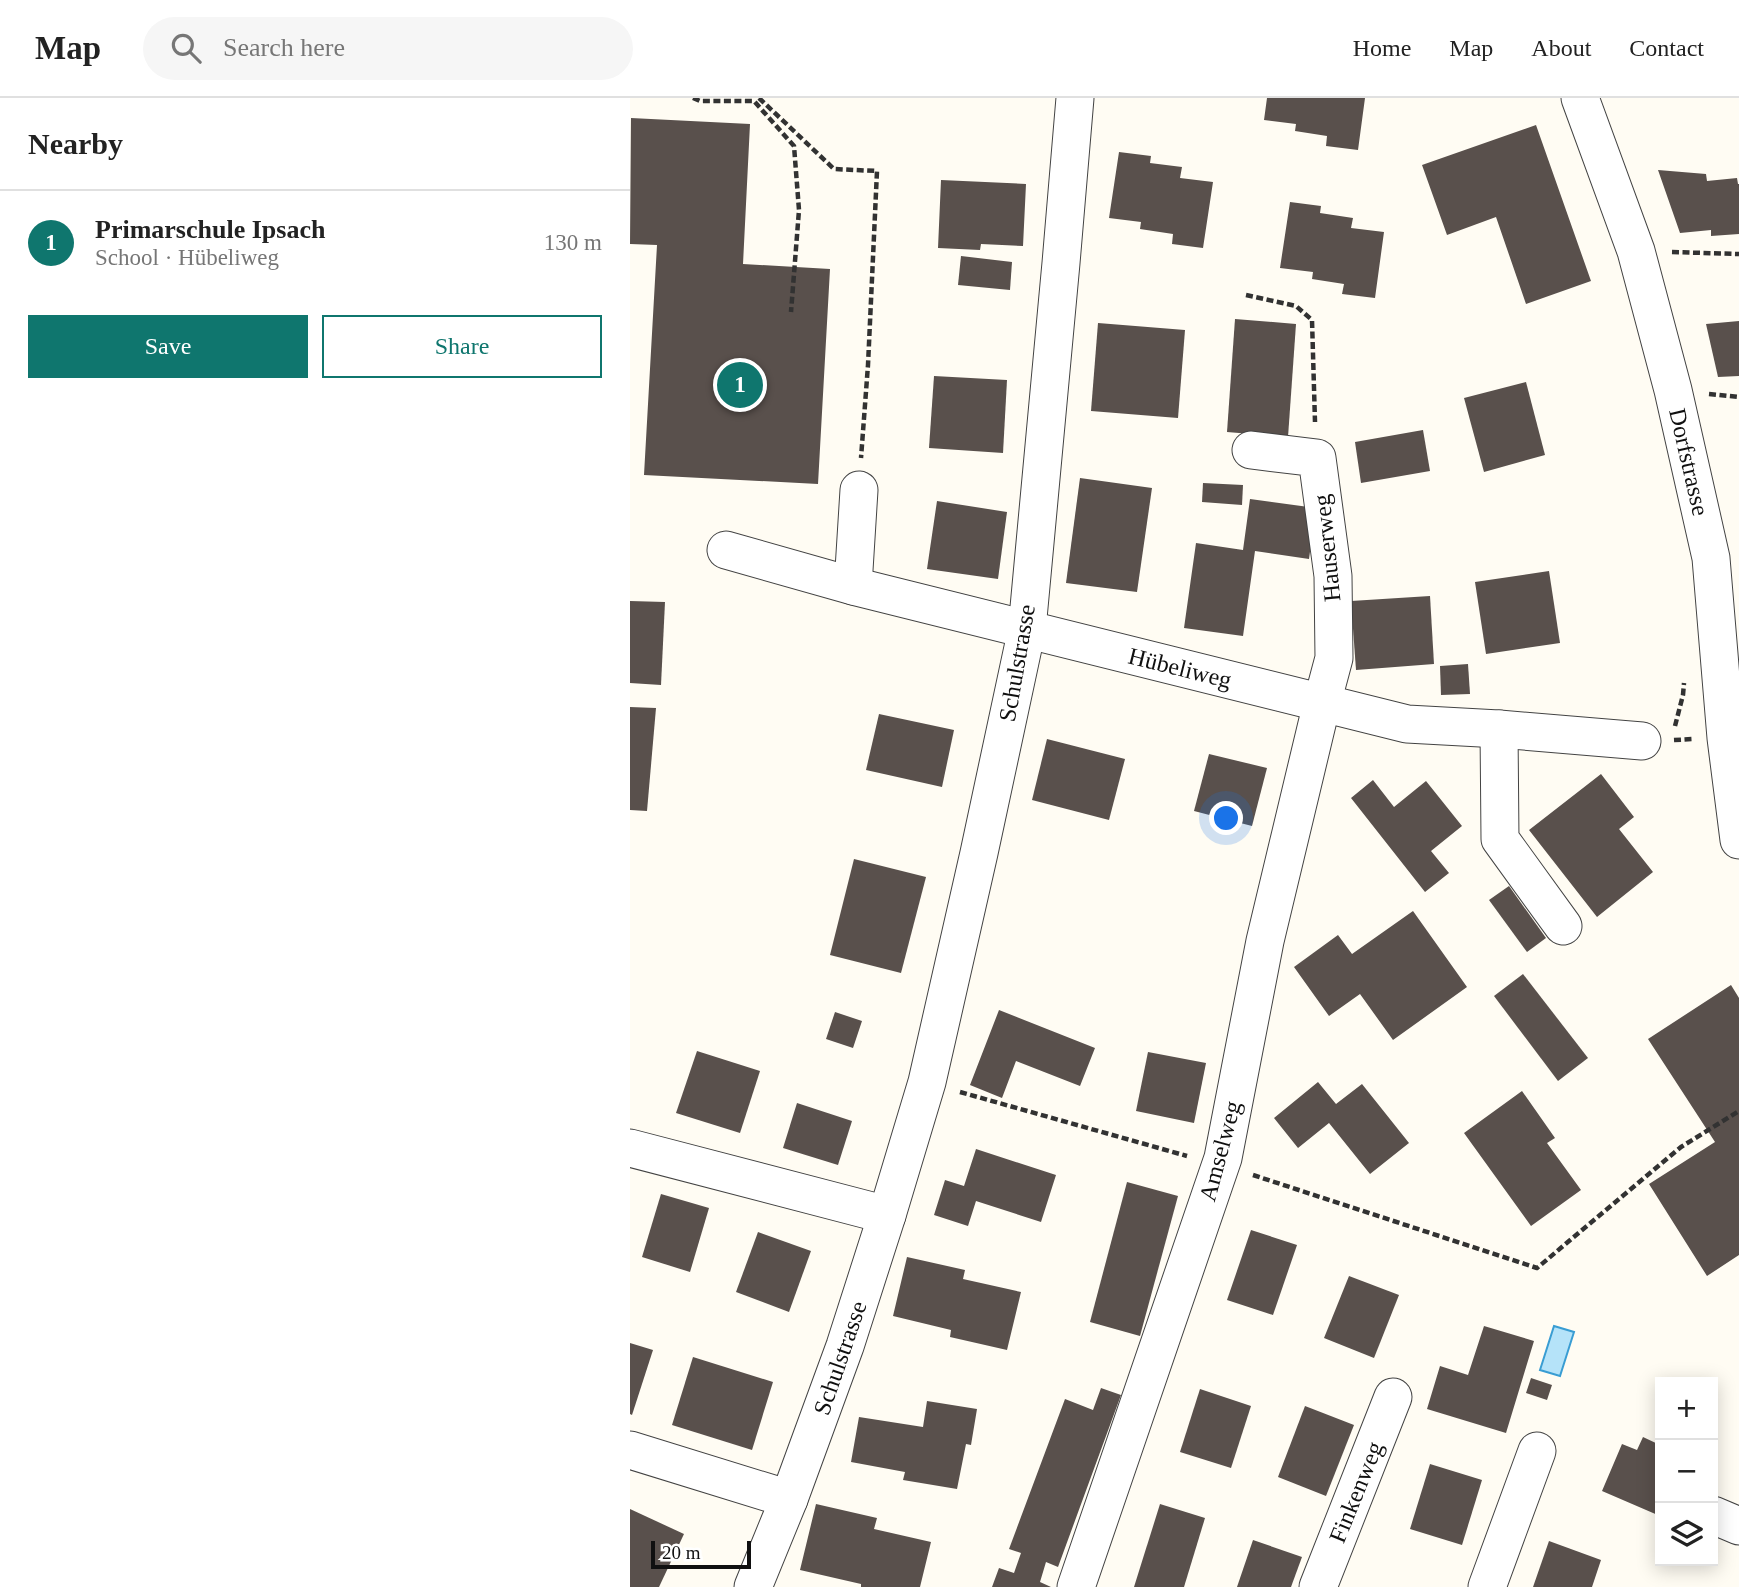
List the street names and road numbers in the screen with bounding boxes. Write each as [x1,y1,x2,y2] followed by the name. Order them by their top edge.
[1664,406,1714,518] street label: Dorfstrasse
[1308,493,1346,603] street label: Hauserweg
[994,602,1040,724] street label: Schulstrasse
[1126,643,1234,693] street label: Hübeliweg
[1194,1098,1246,1204] street label: Amselweg
[808,1298,872,1418] street label: Schulstrasse
[1324,1438,1388,1546] street label: Finkenweg

